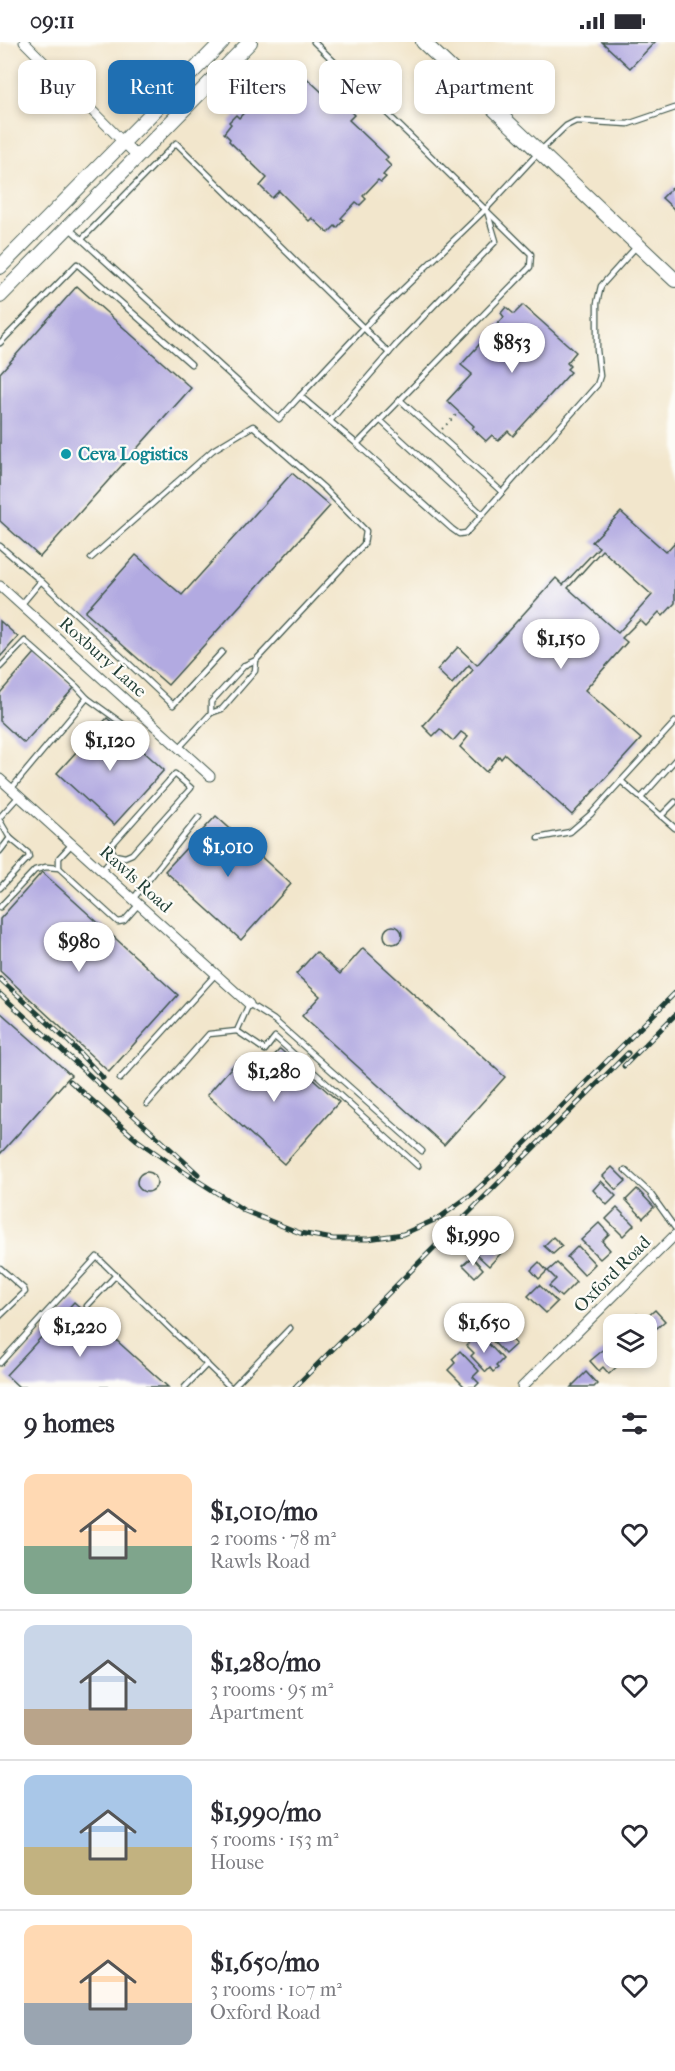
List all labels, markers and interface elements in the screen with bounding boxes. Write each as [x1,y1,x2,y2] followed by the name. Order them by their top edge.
[30,8,75,34] text: 09:11
[18,60,96,114] chip: Buy
[108,60,195,114] chip: Rent
[207,60,307,114] chip: Filters
[319,60,402,114] chip: New
[414,60,555,114] chip: Apartment
[476,323,548,374] pin: $853
[493,331,531,354] text: $853
[78,444,188,465] place label: Ceva Logistics
[59,447,73,461] marker: Ceva Logistics
[55,613,151,702] street label: Roxbury Lane
[512,619,610,670] pin: $1,150
[537,627,585,650] text: $1,150
[61,721,159,772] pin: $1,120
[85,729,135,752] text: $1,120
[179,827,277,878] pin: $1,010
[202,835,254,858] text: $1,010
[95,841,176,917] street label: Rawls Road
[43,922,115,973] pin: $980
[58,930,100,953] text: $980
[225,1052,323,1103] pin: $1,280
[247,1060,301,1083] text: $1,280
[424,1216,522,1267] pin: $1,990
[446,1224,500,1247] text: $1,990
[570,1232,655,1317] street label: Oxford Road
[435,1303,533,1354] pin: $1,650
[31,1307,129,1358] pin: $1,220
[458,1311,510,1334] text: $1,650
[603,1314,657,1368] map controls
[603,1314,657,1368] button: layers
[53,1315,107,1338] text: $1,220
[618,1407,651,1440] icon: filters
[24,1408,115,1439] text: 9 homes
[210,1496,318,1527] text: $1,010/mo
[72,1498,144,1570] icon: home
[618,1518,651,1551] icon: heart
[210,1527,336,1550] text: 2 rooms · 78 m²
[210,1550,310,1573] text: Rawls Road
[210,1647,321,1678] text: $1,280/mo
[72,1649,144,1721] icon: home
[618,1669,651,1702] icon: heart
[210,1678,333,1701] text: 3 rooms · 95 m²
[210,1701,304,1724] text: Apartment
[210,1797,321,1828] text: $1,990/mo
[72,1799,144,1871] icon: home
[618,1819,651,1852] icon: heart
[210,1828,339,1851] text: 5 rooms · 153 m²
[210,1851,264,1874] text: House
[210,1947,319,1978] text: $1,650/mo
[72,1949,144,2021] icon: home
[618,1969,651,2002] icon: heart
[210,1978,342,2001] text: 3 rooms · 107 m²
[210,2001,320,2024] text: Oxford Road

